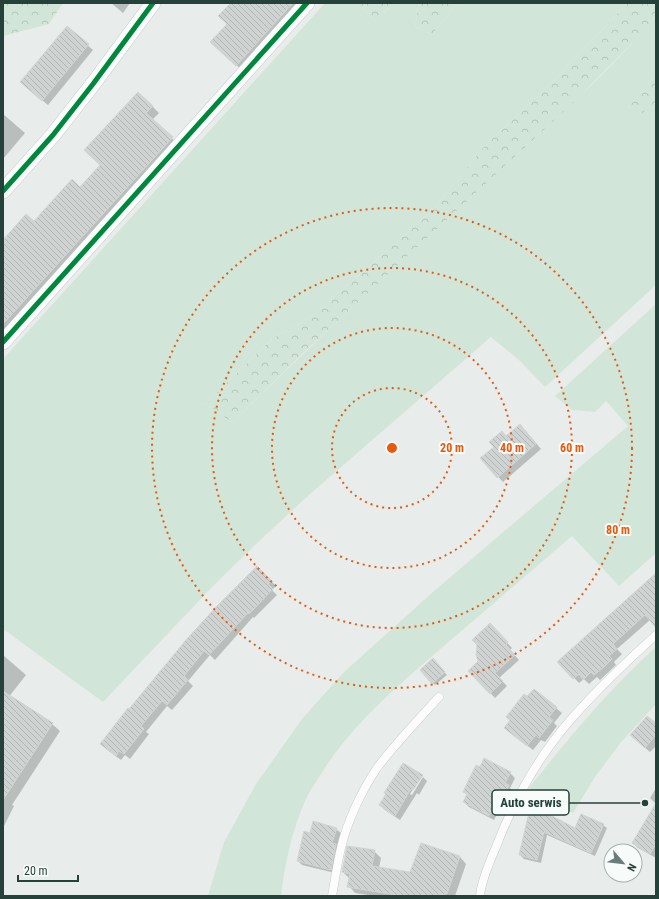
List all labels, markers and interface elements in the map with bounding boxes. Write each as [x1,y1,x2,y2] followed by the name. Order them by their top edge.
[385,441,399,455] centre of rings
[440,441,464,455] text: 20 m
[500,441,524,455] text: 40 m
[560,441,584,455] text: 60 m
[606,523,630,537] text: 80 m
[492,790,569,815] callout: Auto serwis
[500,795,562,810] text: Auto serwis
[603,843,643,883] north arrow
[18,857,78,883] scale bar
[624,861,639,874] text: N
[24,864,48,878] text: 20 m

